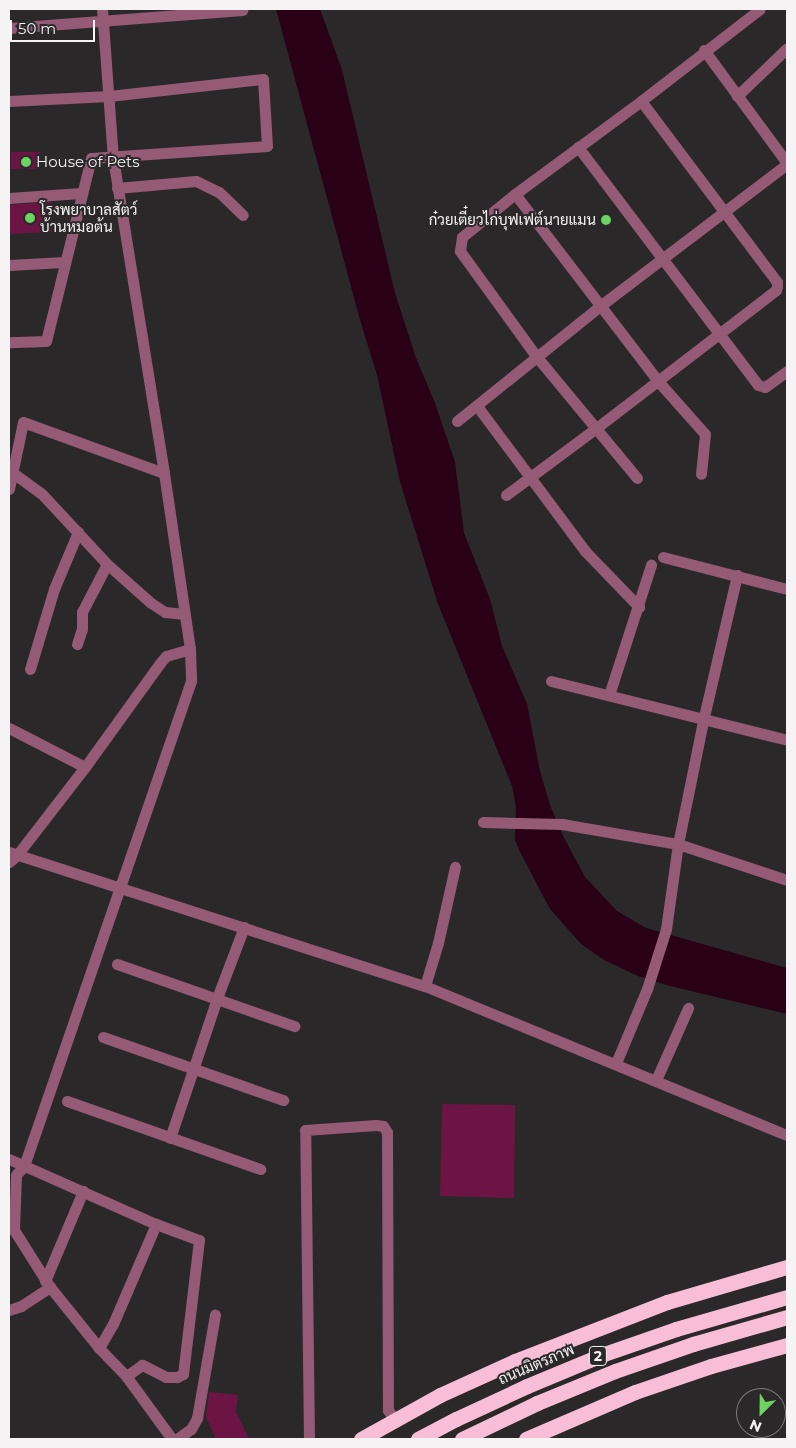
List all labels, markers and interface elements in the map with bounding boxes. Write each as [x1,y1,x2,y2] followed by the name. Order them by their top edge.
[12,10,98,42] scale bar
[18,19,56,38] text: 50 m
[36,153,139,171] place label: House of Pets
[20,156,32,168] marker: House of Pets
[40,200,138,235] place label: โรงพยาบาลสัตว์ บ้านหมอต้น
[429,211,596,229] place label: ก๋วยเตี๋ยวไก่บุฟเฟต์นายแมน
[24,212,36,224] marker: โรงพยาบาลสัตว์ บ้านหมอต้น
[600,214,612,226] marker: ก๋วยเตี๋ยวไก่บุฟเฟต์นายแมน
[495,1340,577,1388] street label: ถนนมิตรภาพ
[588,1344,608,1368] road number: 2
[736,1388,786,1438] north arrow
[747,1415,764,1436] text: N

